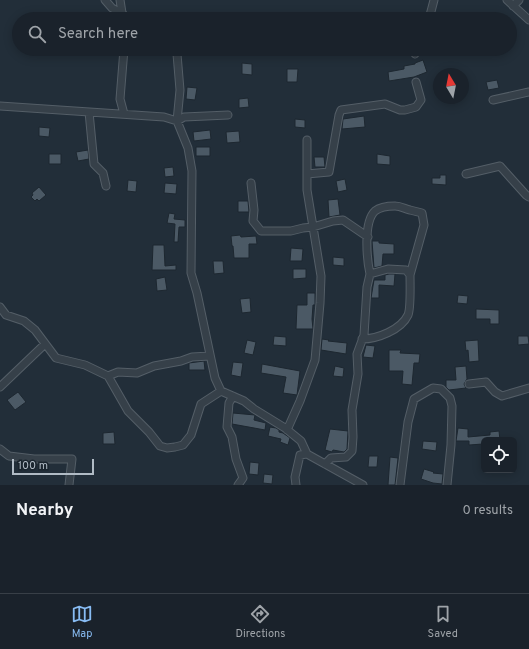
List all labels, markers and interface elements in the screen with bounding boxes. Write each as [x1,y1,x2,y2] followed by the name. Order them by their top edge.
[12,12,517,56] search box
[26,23,48,45] icon: search
[58,25,138,44] text: Search here
[433,68,469,104] north arrow
[481,437,517,473] map controls
[481,437,517,473] button: locate
[12,457,94,476] scale bar
[18,459,48,473] text: 100 m
[16,500,73,522] text: Nearby
[462,503,513,519] text: 0 results
[71,603,93,641] tab: Map
[235,603,285,641] tab: Directions
[428,603,458,641] tab: Saved

